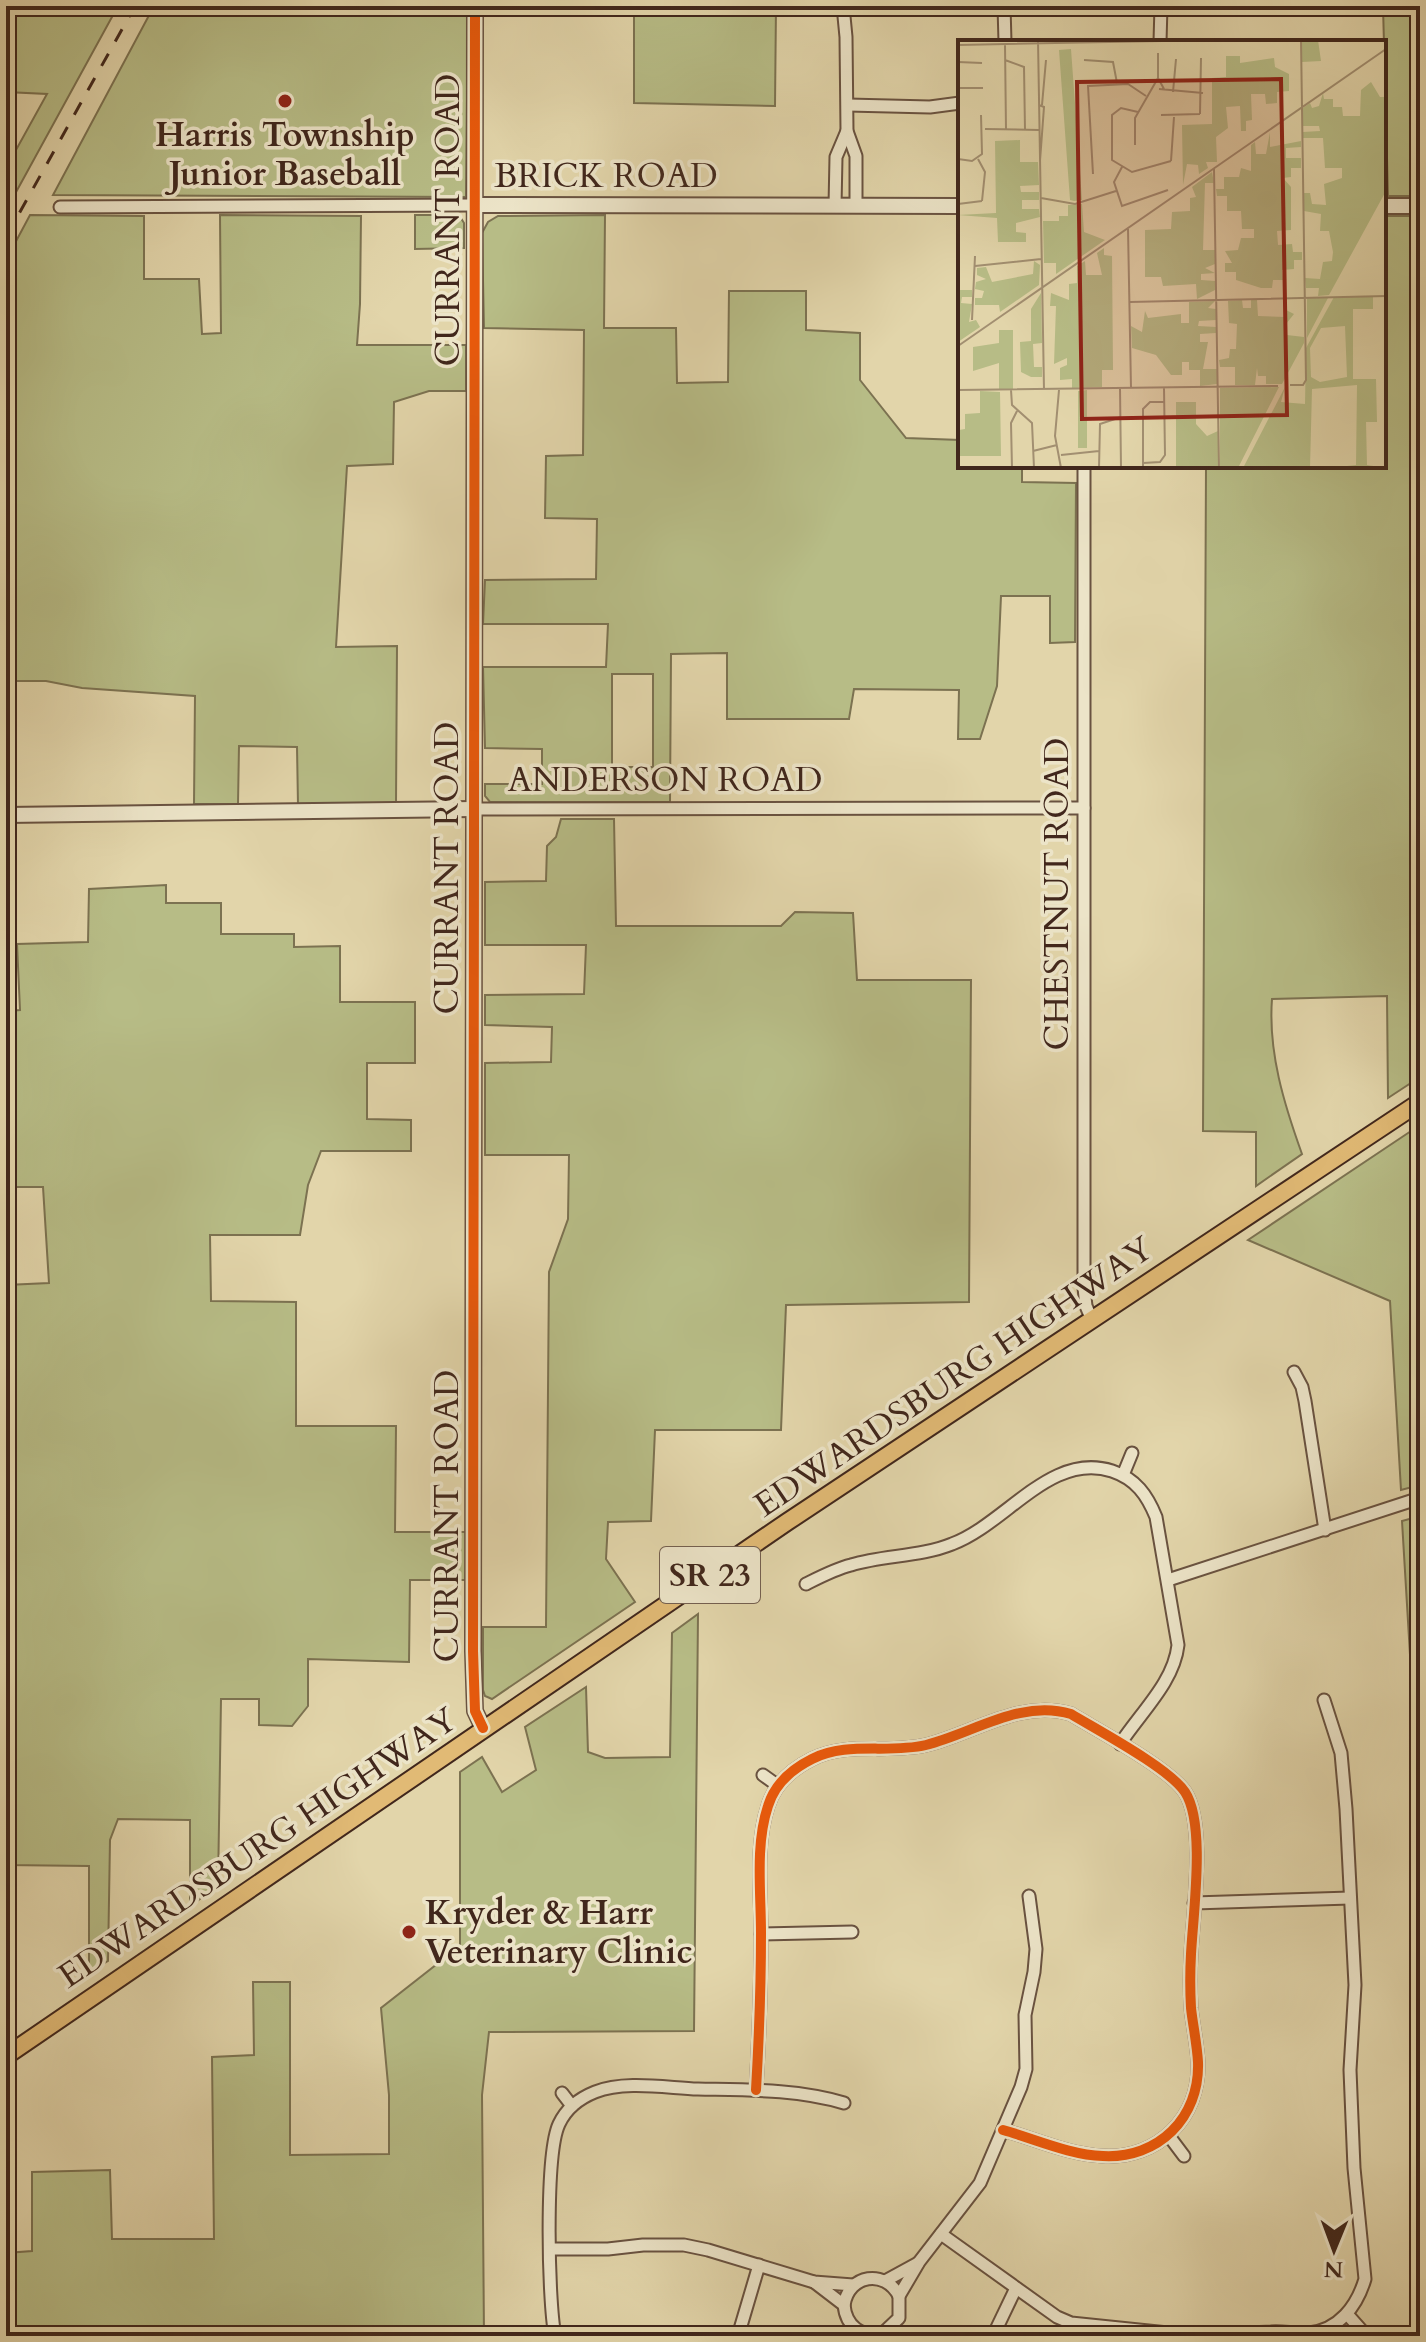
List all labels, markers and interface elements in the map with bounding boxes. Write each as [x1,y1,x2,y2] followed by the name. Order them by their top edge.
[958,40,1386,468] inset map
[425,74,471,366] street label: CURRANT ROAD
[276,92,294,110] marker: Harris Township Junior Baseball
[155,112,415,197] place label: Harris Township Junior Baseball
[494,153,718,199] street label: BRICK ROAD
[424,722,470,1014] street label: CURRANT ROAD
[1034,738,1080,1050] street label: CHESTNUT ROAD
[508,757,822,803] street label: ANDERSON ROAD
[745,1226,1162,1528] street label: EDWARDSBURG HIGHWAY
[424,1370,470,1662] street label: CURRANT ROAD
[660,1547,760,1603] road number: SR 23
[49,1697,466,1999] street label: EDWARDSBURG HIGHWAY
[425,1890,693,1975] place label: Kryder & Harr Veterinary Clinic
[400,1923,418,1941] marker: Kryder & Harr Veterinary Clinic
[1294,2210,1374,2290] north arrow
[1324,2254,1343,2284] text: N

